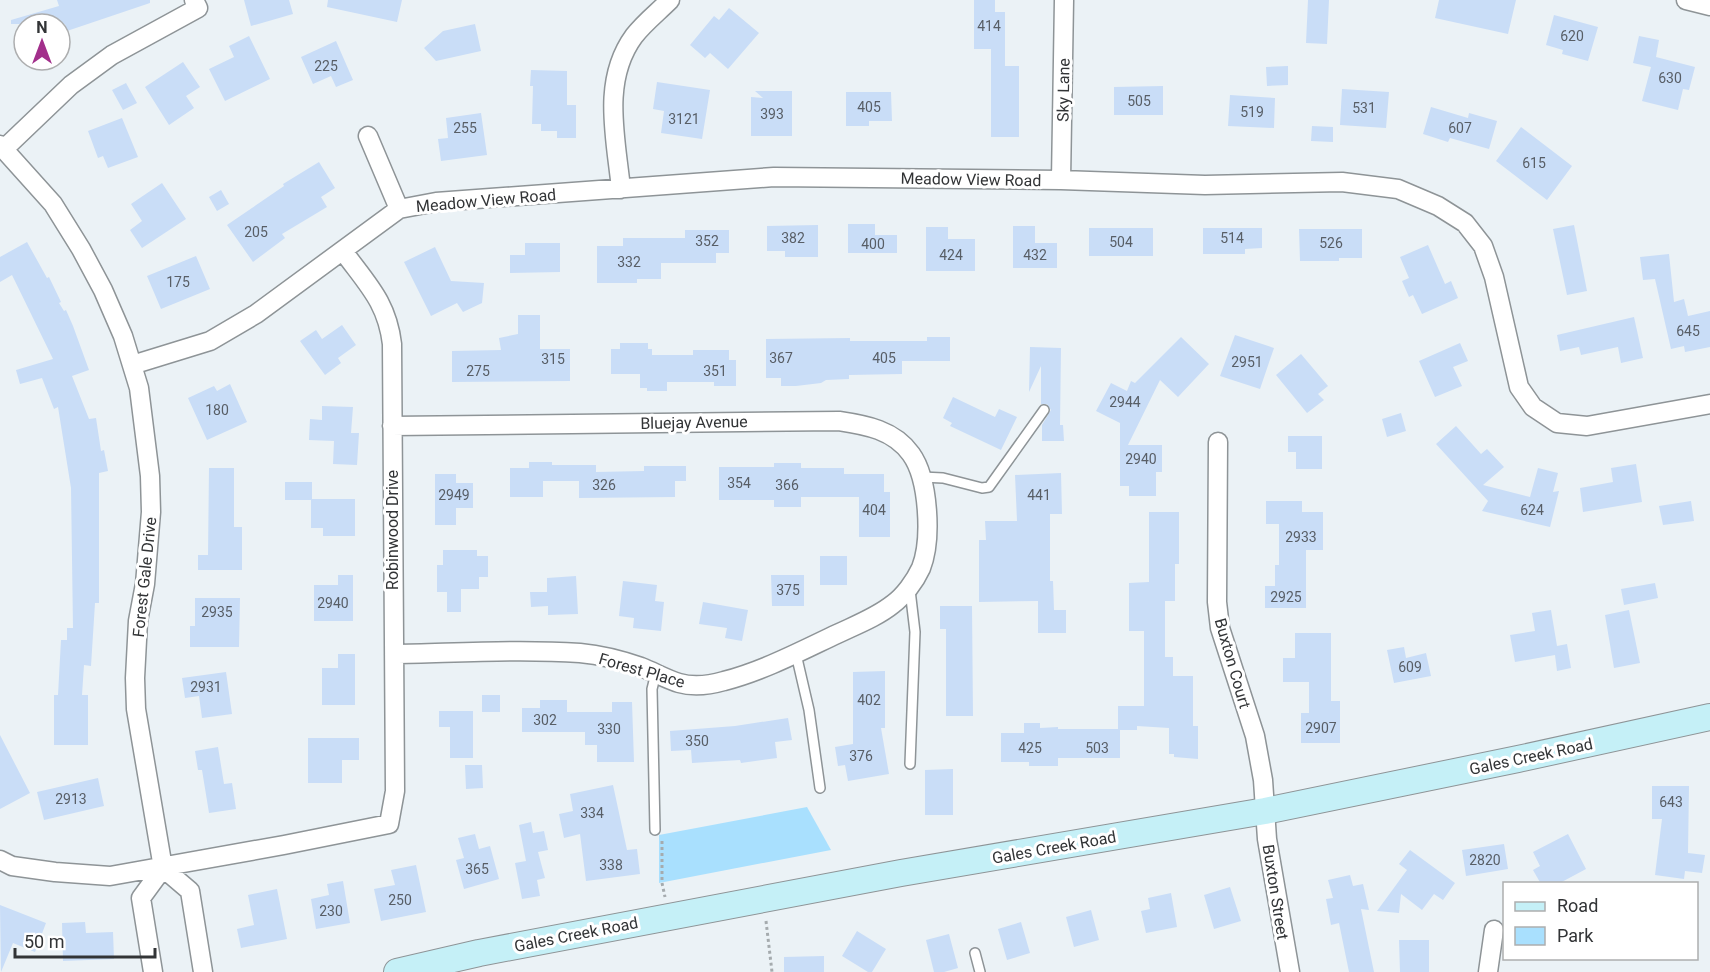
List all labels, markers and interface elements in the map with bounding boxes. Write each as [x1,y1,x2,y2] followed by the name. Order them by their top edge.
[12,12,72,72] north arrow
[36,18,48,37] text: N
[977,18,1001,34] house number: 414
[1560,28,1584,44] house number: 620
[314,58,338,74] house number: 225
[1053,58,1074,122] street label: Sky Lane
[1658,70,1682,86] house number: 630
[1127,93,1151,109] house number: 505
[857,99,881,115] house number: 405
[1352,100,1376,116] house number: 531
[1240,104,1264,120] house number: 519
[760,106,784,122] house number: 393
[668,111,700,127] house number: 3121
[453,120,477,136] house number: 255
[1448,120,1472,136] house number: 607
[1522,155,1546,171] house number: 615
[901,169,1041,190] street label: Meadow View Road
[415,185,557,216] street label: Meadow View Road
[244,224,268,240] house number: 205
[781,230,805,246] house number: 382
[1220,230,1244,246] house number: 514
[695,233,719,249] house number: 352
[1109,234,1133,250] house number: 504
[1319,235,1343,251] house number: 526
[861,236,885,252] house number: 400
[939,247,963,263] house number: 424
[1023,247,1047,263] house number: 432
[617,254,641,270] house number: 332
[166,274,190,290] house number: 175
[1676,323,1700,339] house number: 645
[769,350,793,366] house number: 367
[872,350,896,366] house number: 405
[541,351,565,367] house number: 315
[1231,354,1263,370] house number: 2951
[466,363,490,379] house number: 275
[703,363,727,379] house number: 351
[1109,394,1141,410] house number: 2944
[205,402,229,418] house number: 180
[640,412,748,433] street label: Bluejay Avenue
[1125,451,1157,467] house number: 2940
[383,470,402,590] street label: Robinwood Drive
[727,475,751,491] house number: 354
[592,477,616,493] house number: 326
[775,477,799,493] house number: 366
[438,487,470,503] house number: 2949
[1027,487,1051,503] house number: 441
[862,502,886,518] house number: 404
[1520,502,1544,518] house number: 624
[129,516,160,638] street label: Forest Gale Drive
[1285,529,1317,545] house number: 2933
[776,582,800,598] house number: 375
[1270,589,1302,605] house number: 2925
[317,595,349,611] house number: 2940
[201,604,233,620] house number: 2935
[1211,616,1254,711] street label: Buxton Court
[597,649,687,692] street label: Forest Place
[1398,659,1422,675] house number: 609
[190,679,222,695] house number: 2931
[857,692,881,708] house number: 402
[533,712,557,728] house number: 302
[1305,720,1337,736] house number: 2907
[597,721,621,737] house number: 330
[685,733,709,749] house number: 350
[1468,734,1595,779] street label: Gales Creek Road
[1018,740,1042,756] house number: 425
[1085,740,1109,756] house number: 503
[849,748,873,764] house number: 376
[55,791,87,807] house number: 2913
[1659,794,1683,810] house number: 643
[580,805,604,821] house number: 334
[991,827,1118,868] street label: Gales Creek Road
[1259,843,1292,941] street label: Buxton Street
[1469,852,1501,868] house number: 2820
[599,857,623,873] house number: 338
[465,861,489,877] house number: 365
[1503,882,1698,960] legend
[388,892,412,908] house number: 250
[1557,895,1598,916] text: Road
[319,903,343,919] house number: 230
[513,913,640,956] street label: Gales Creek Road
[15,921,154,959] scale bar
[1557,925,1594,946] text: Park
[24,931,64,952] text: 50 m

